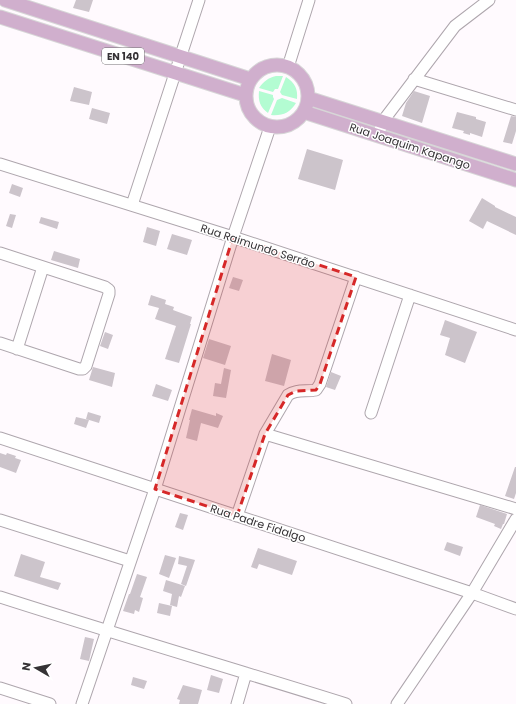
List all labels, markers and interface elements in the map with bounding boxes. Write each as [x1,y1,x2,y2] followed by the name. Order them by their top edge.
[102,48,144,64] road number: EN 140
[347,119,473,173] street label: Rua Joaquim Kapango
[199,220,317,272] street label: Rua Raimundo Serrão
[208,500,308,546] street label: Rua Padre Fidalgo
[16,648,56,688] north arrow
[18,661,35,672] text: N

